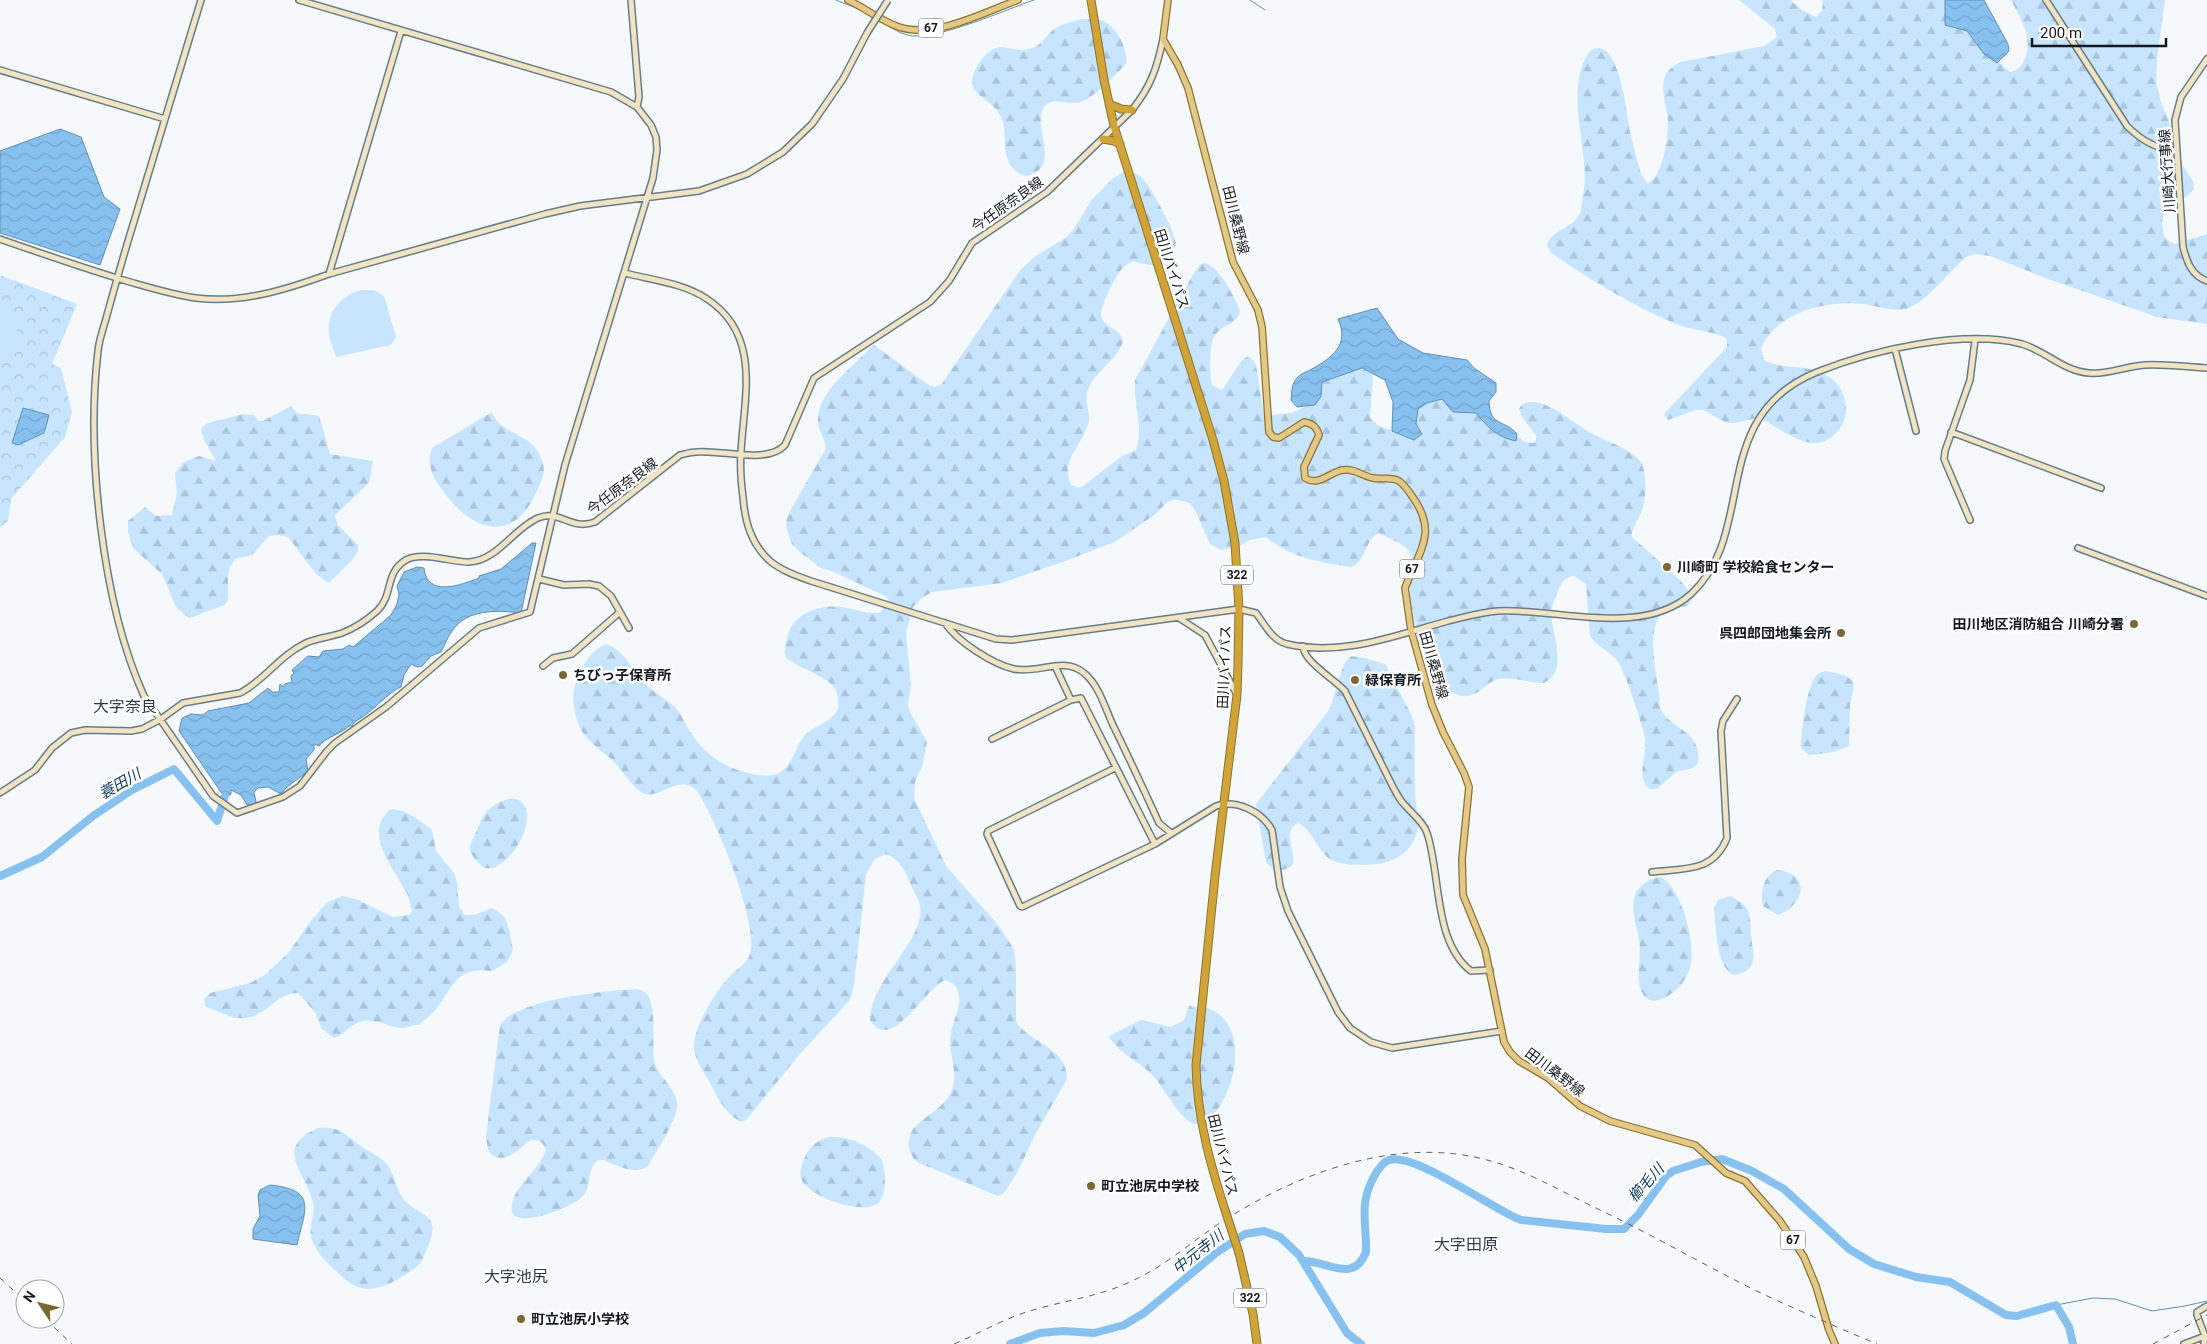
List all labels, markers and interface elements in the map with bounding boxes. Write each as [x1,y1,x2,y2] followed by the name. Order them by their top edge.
[2032,15,2166,47] scale bar
[918,18,944,38] road number: 67
[2040,24,2082,42] text: 200 m
[2156,129,2178,213] street label: 川崎大行事線
[968,173,1046,235] street label: 今任原奈良線
[1220,184,1252,256] street label: 田川桑野線
[1151,227,1193,311] street label: 田川バイパス
[584,454,660,518] street label: 今任原奈良線
[1677,559,1834,575] place label: 川崎町 学校給食センター
[1400,560,1424,578] road number: 67
[1661,561,1673,573] marker: 川崎町 学校給食センター
[1221,566,1253,584] road number: 322
[1953,616,2124,632] place label: 田川地区消防組合 川崎分署
[2128,618,2140,630] marker: 田川地区消防組合 川崎分署
[1215,625,1233,709] street label: 田川バイパス
[1719,625,1831,641] place label: 呉四郎団地集会所
[1835,627,1847,639] marker: 呉四郎団地集会所
[1417,629,1451,701] street label: 田川桑野線
[573,667,671,683] place label: ちびっ子保育所
[557,669,569,681] marker: ちびっ子保育所
[1365,672,1421,688] place label: 緑保育所
[1349,674,1361,686] marker: 緑保育所
[93,697,157,716] district label: 大字奈良
[96,764,146,803] water label: 蓑田川
[1522,1045,1588,1099] street label: 田川桑野線
[1205,1112,1241,1198] street label: 田川バイパス
[1624,1159,1669,1206] water label: 櫛毛川
[1101,1178,1199,1194] place label: 町立池尻中学校
[1085,1180,1097,1192] marker: 町立池尻中学校
[1169,1225,1229,1278] water label: 中元寺川
[1780,1230,1806,1250] road number: 67
[1434,1235,1498,1254] district label: 大字田原
[484,1267,548,1286] district label: 大字池尻
[15,1279,65,1329] north arrow
[20,1288,39,1305] text: N
[1234,1289,1266,1308] road number: 322
[531,1311,629,1327] place label: 町立池尻小学校
[515,1313,527,1325] marker: 町立池尻小学校

